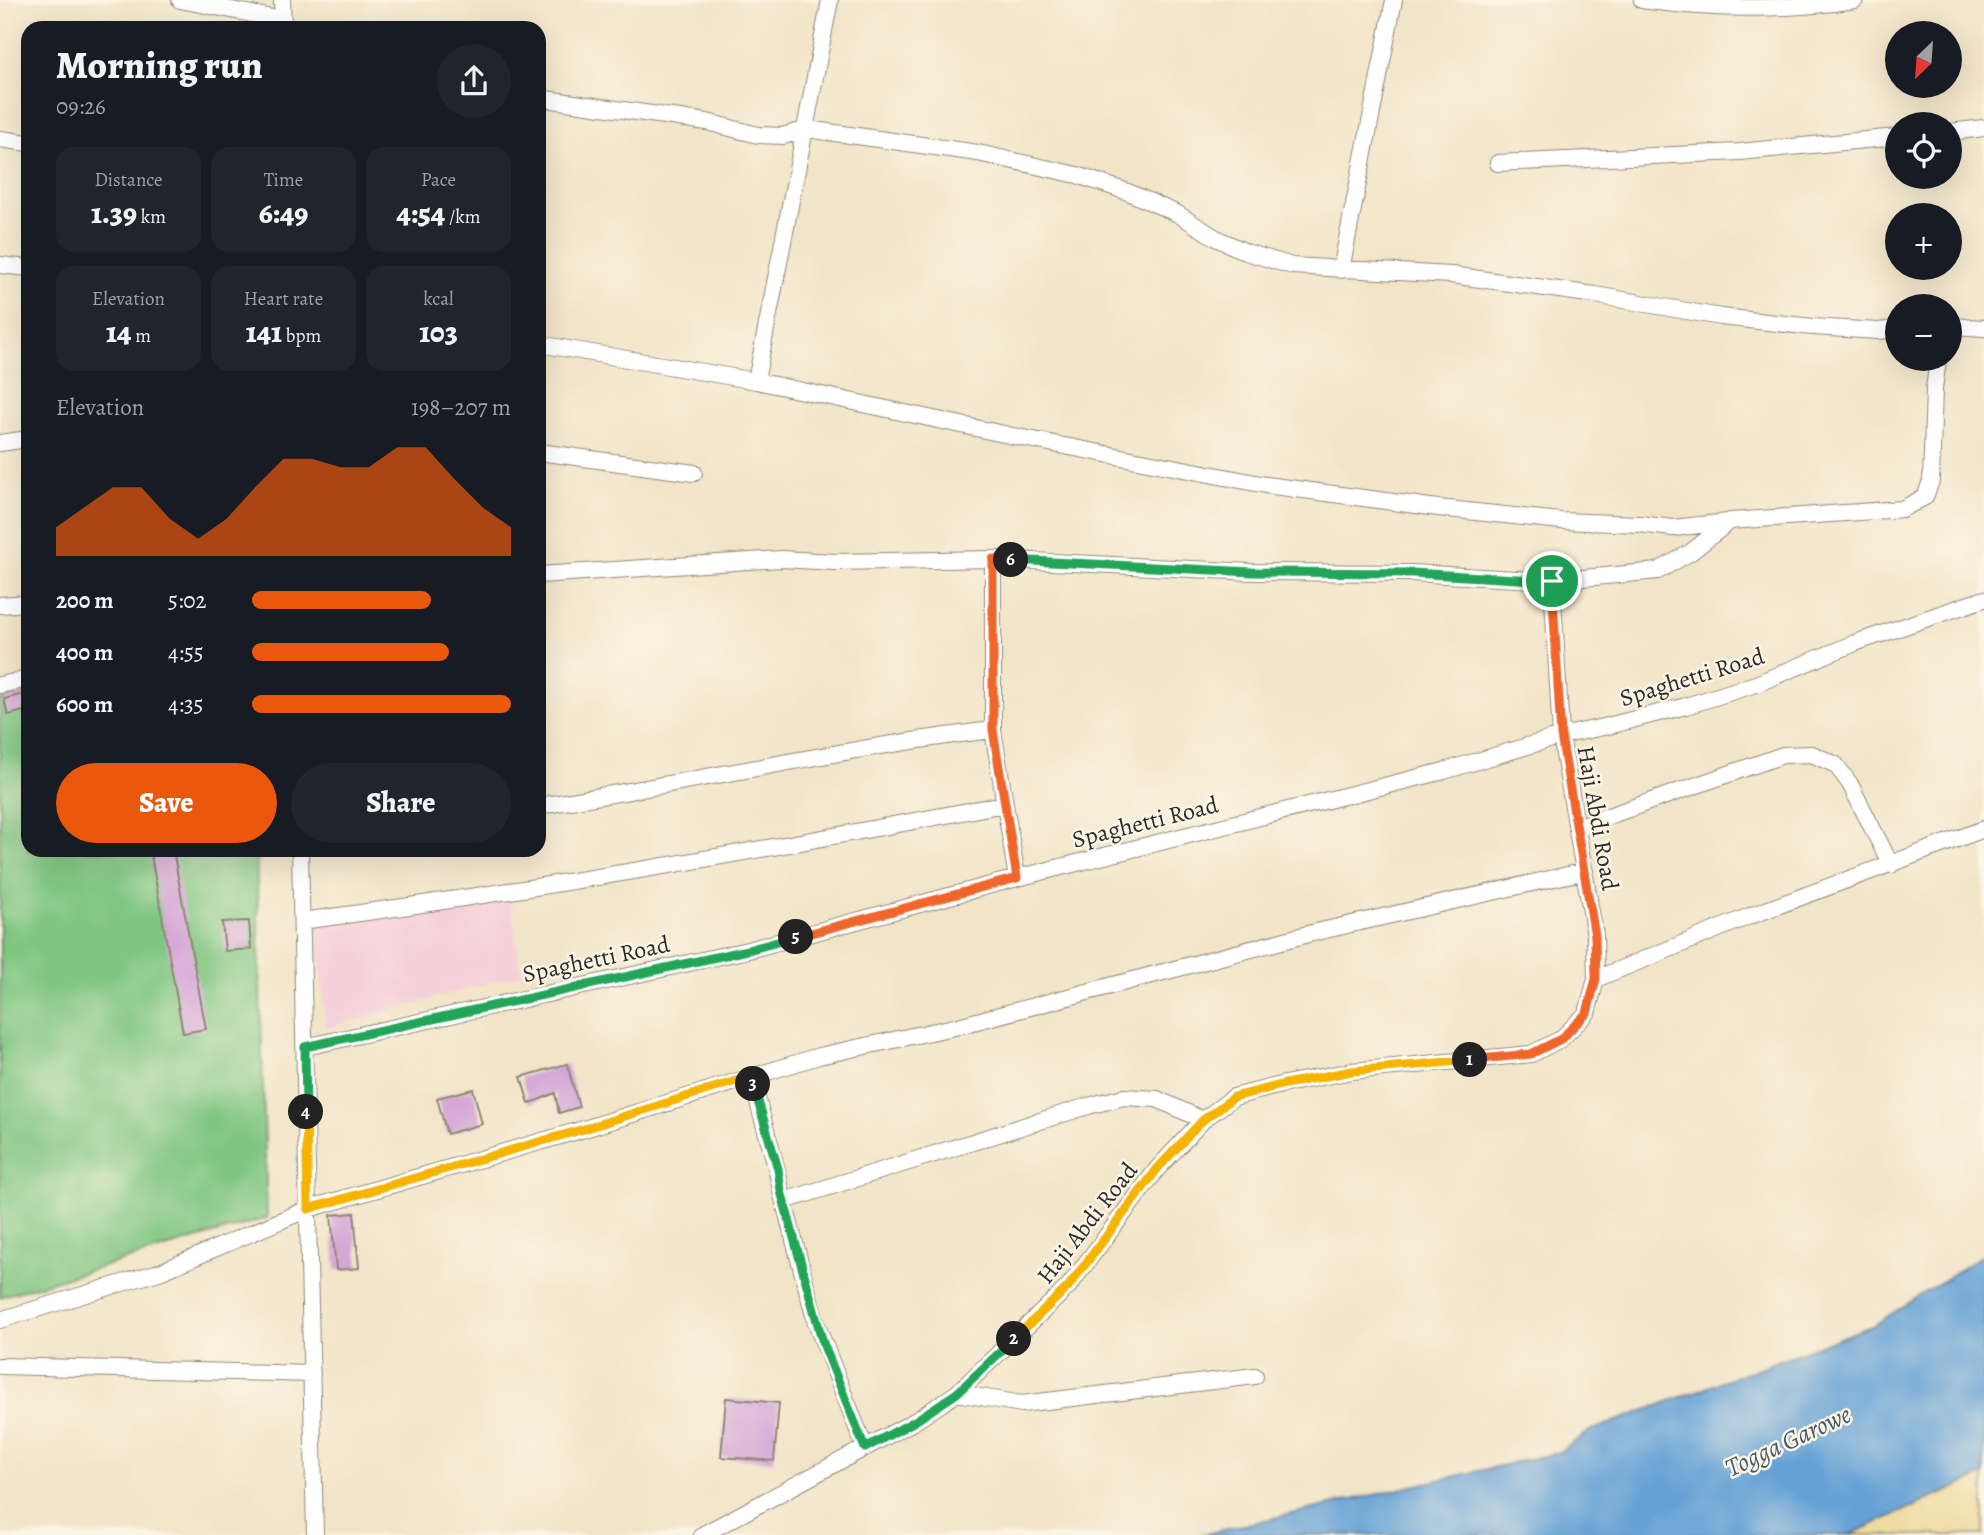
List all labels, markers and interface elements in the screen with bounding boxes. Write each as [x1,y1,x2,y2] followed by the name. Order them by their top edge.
[1885,21,1962,98] north arrow
[1885,21,1962,371] map controls
[56,39,263,91] text: Morning run
[437,44,511,118] button: share
[56,91,106,122] text: 09:26
[1885,112,1962,189] button: locate
[94,167,163,193] text: Distance
[264,167,303,193] text: Time
[421,167,456,193] text: Pace
[91,193,137,233] text: 1.39
[259,193,308,233] text: 6:49
[397,193,445,233] text: 4:54
[1885,203,1962,280] button: +
[137,204,166,230] text: km
[445,204,480,230] text: /km
[92,286,165,312] text: Elevation
[244,286,323,312] text: Heart rate
[423,286,454,312] text: kcal
[1885,294,1962,371] button: −
[106,312,131,352] text: 14
[246,312,282,352] text: 141
[419,312,458,352] text: 103
[131,323,151,349] text: m
[282,323,321,349] text: bpm
[56,392,144,423] text: Elevation
[411,392,511,423] text: 198–207 m
[993,542,1028,578] pin: 6
[1006,546,1015,572] text: 6
[1522,551,1582,611] pin
[1533,562,1571,600] icon: arrive
[56,585,114,616] text: 200 m
[168,585,207,616] text: 5:02
[56,637,113,668] text: 400 m
[168,637,204,668] text: 4:55
[1616,640,1768,714] street label: Spaghetti Road
[56,689,113,720] text: 600 m
[168,689,203,720] text: 4:35
[1570,743,1626,893] street label: Haji Abdi Road
[56,763,277,843] button: Save
[291,763,511,843] button: Share
[1069,788,1222,856] street label: Spaghetti Road
[778,920,814,954] pin: 5
[791,923,800,949] text: 5
[520,928,673,990] street label: Spaghetti Road
[1452,1042,1488,1078] pin: 1
[1466,1046,1473,1072] text: 1
[736,1066,770,1102] pin: 3
[748,1070,757,1096] text: 3
[288,1094,324,1130] pin: 4
[301,1098,310,1124] text: 4
[1029,1155,1145,1291] street label: Haji Abdi Road
[996,1322,1032,1356] pin: 2
[1009,1325,1018,1351] text: 2
[1720,1397,1856,1485] water label: Togga Garowe

